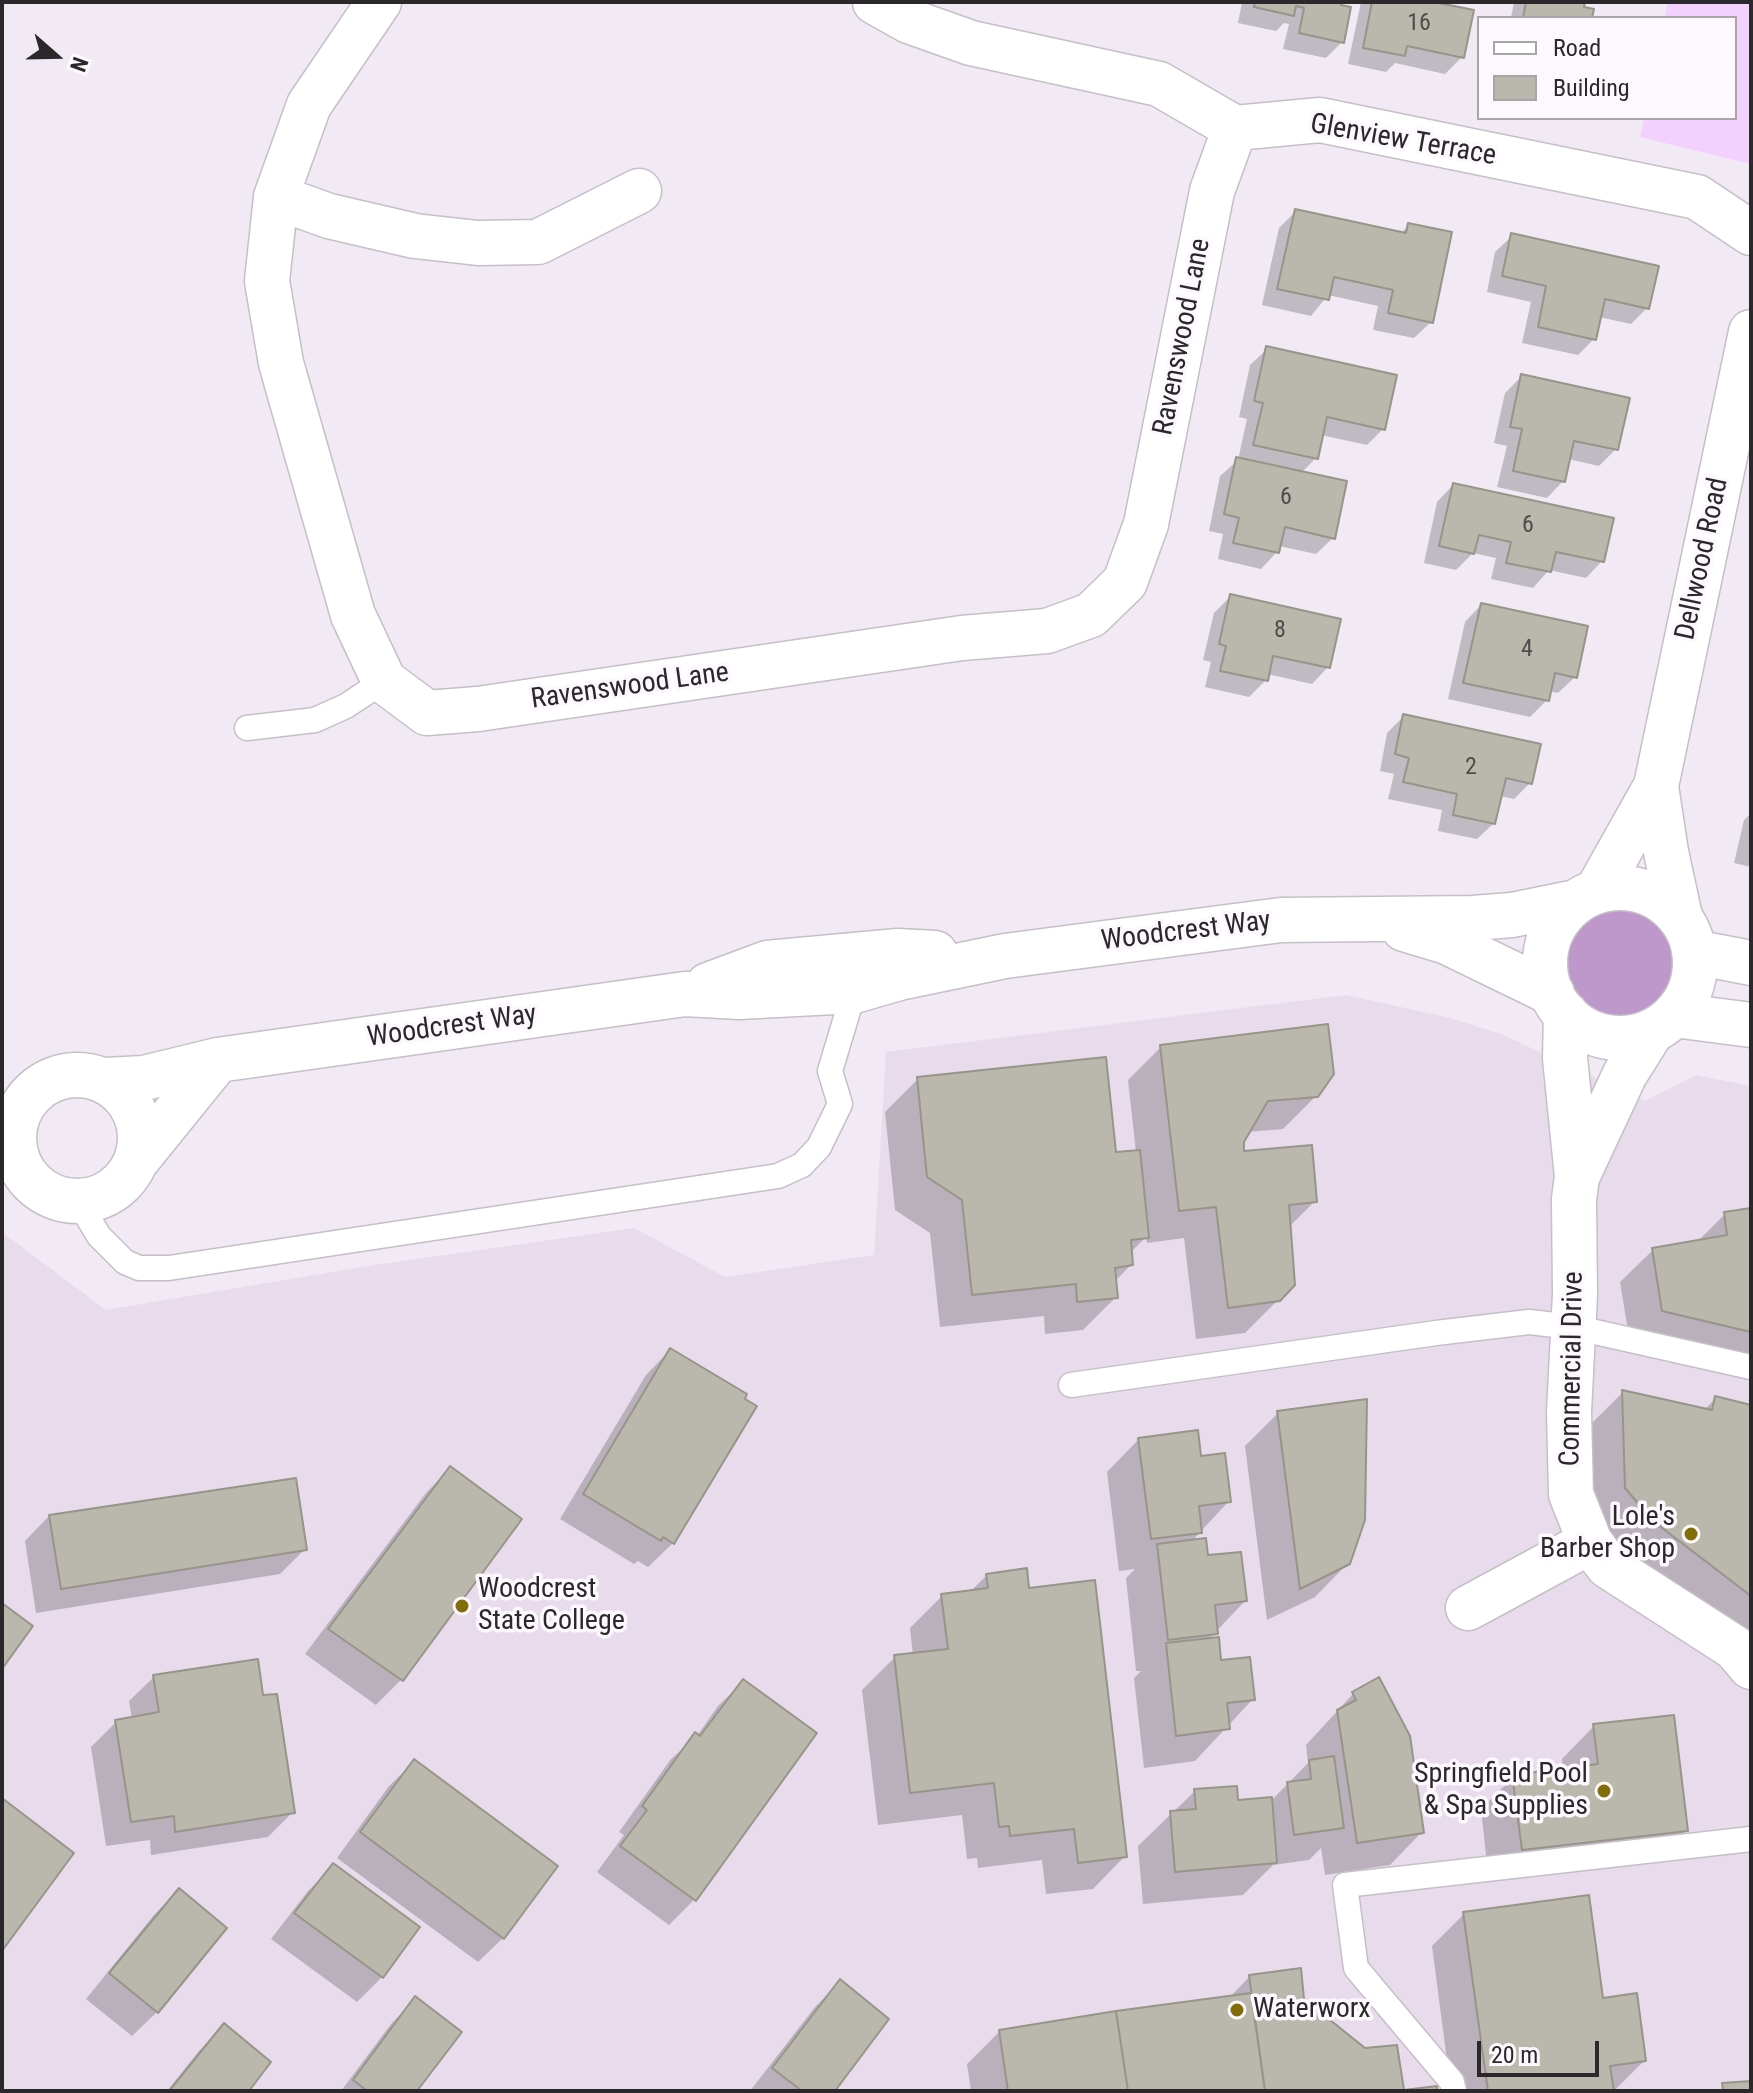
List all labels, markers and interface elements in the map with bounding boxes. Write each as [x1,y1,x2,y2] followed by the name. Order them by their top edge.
[1407,10,1431,38] house number: 16
[16,16,96,96] north arrow
[1477,16,1737,120] legend
[1553,34,1601,62] text: Road
[65,54,93,75] text: N
[1553,74,1630,102] text: Building
[1307,108,1499,174] street label: Glenview Terrace
[1147,236,1219,438] street label: Ravenswood Lane
[1669,475,1737,643] street label: Dellwood Road
[1280,484,1292,512] house number: 6
[1522,512,1534,540] house number: 6
[1274,617,1286,645] house number: 8
[1521,636,1533,664] house number: 4
[529,656,731,718] street label: Ravenswood Lane
[1465,754,1477,782] house number: 2
[1099,905,1273,959] street label: Woodcrest Way
[365,999,539,1055] street label: Woodcrest Way
[1555,1271,1591,1467] street label: Commercial Drive
[1540,1501,1675,1567] place label: Lole's Barber Shop
[1682,1525,1700,1543] marker: Lole's Barber Shop
[478,1573,625,1639] place label: Woodcrest State College
[453,1597,471,1615] marker: Woodcrest State College
[1414,1758,1588,1824] place label: Springfield Pool & Spa Supplies
[1595,1782,1613,1800] marker: Springfield Pool & Spa Supplies
[1253,1993,1371,2027] place label: Waterworx
[1228,2001,1246,2019] marker: Waterworx
[1481,2025,1603,2075] scale bar
[1491,2041,1538,2069] text: 20 m

